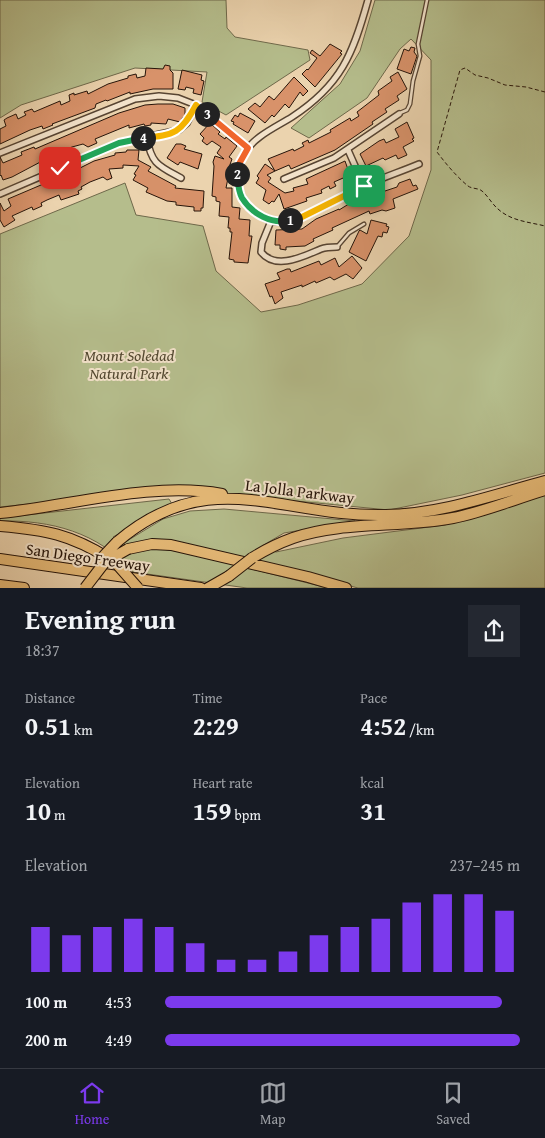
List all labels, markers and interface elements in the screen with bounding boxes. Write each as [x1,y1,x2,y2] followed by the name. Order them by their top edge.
[194,102,220,126] pin: 3
[204,104,211,124] text: 3
[130,126,156,150] pin: 4
[140,128,147,148] text: 4
[39,147,81,189] pin
[46,154,74,182] icon: check
[224,162,250,186] pin: 2
[234,164,241,184] text: 2
[343,165,385,207] pin
[350,172,378,200] icon: arrive
[278,208,302,232] pin: 1
[287,210,294,230] text: 1
[84,343,175,385] park label: Mount Soledad Natural Park
[244,472,356,510] street label: La Jolla Parkway
[24,536,152,578] street label: San Diego Freeway
[25,598,176,639] text: Evening run
[468,605,520,657] button: share
[25,638,60,662] text: 18:37
[25,688,75,708] text: Distance
[193,688,222,708] text: Time
[360,688,387,708] text: Pace
[25,708,71,744] text: 0.51
[193,708,239,744] text: 2:29
[360,708,406,744] text: 4:52
[71,720,93,740] text: km
[406,720,435,740] text: /km
[25,773,80,793] text: Elevation
[193,773,253,793] text: Heart rate
[360,773,384,793] text: kcal
[25,793,51,829] text: 10
[193,793,232,829] text: 159
[360,793,386,829] text: 31
[51,805,65,825] text: m
[232,805,261,825] text: bpm
[25,853,88,877] text: Elevation
[450,853,520,877] text: 237–245 m
[25,990,67,1014] text: 100 m
[105,990,132,1014] text: 4:53
[25,1028,67,1052] text: 200 m
[105,1028,132,1052] text: 4:49
[75,1079,109,1129] tab: Home
[259,1079,287,1129] tab: Map
[436,1079,470,1129] tab: Saved

